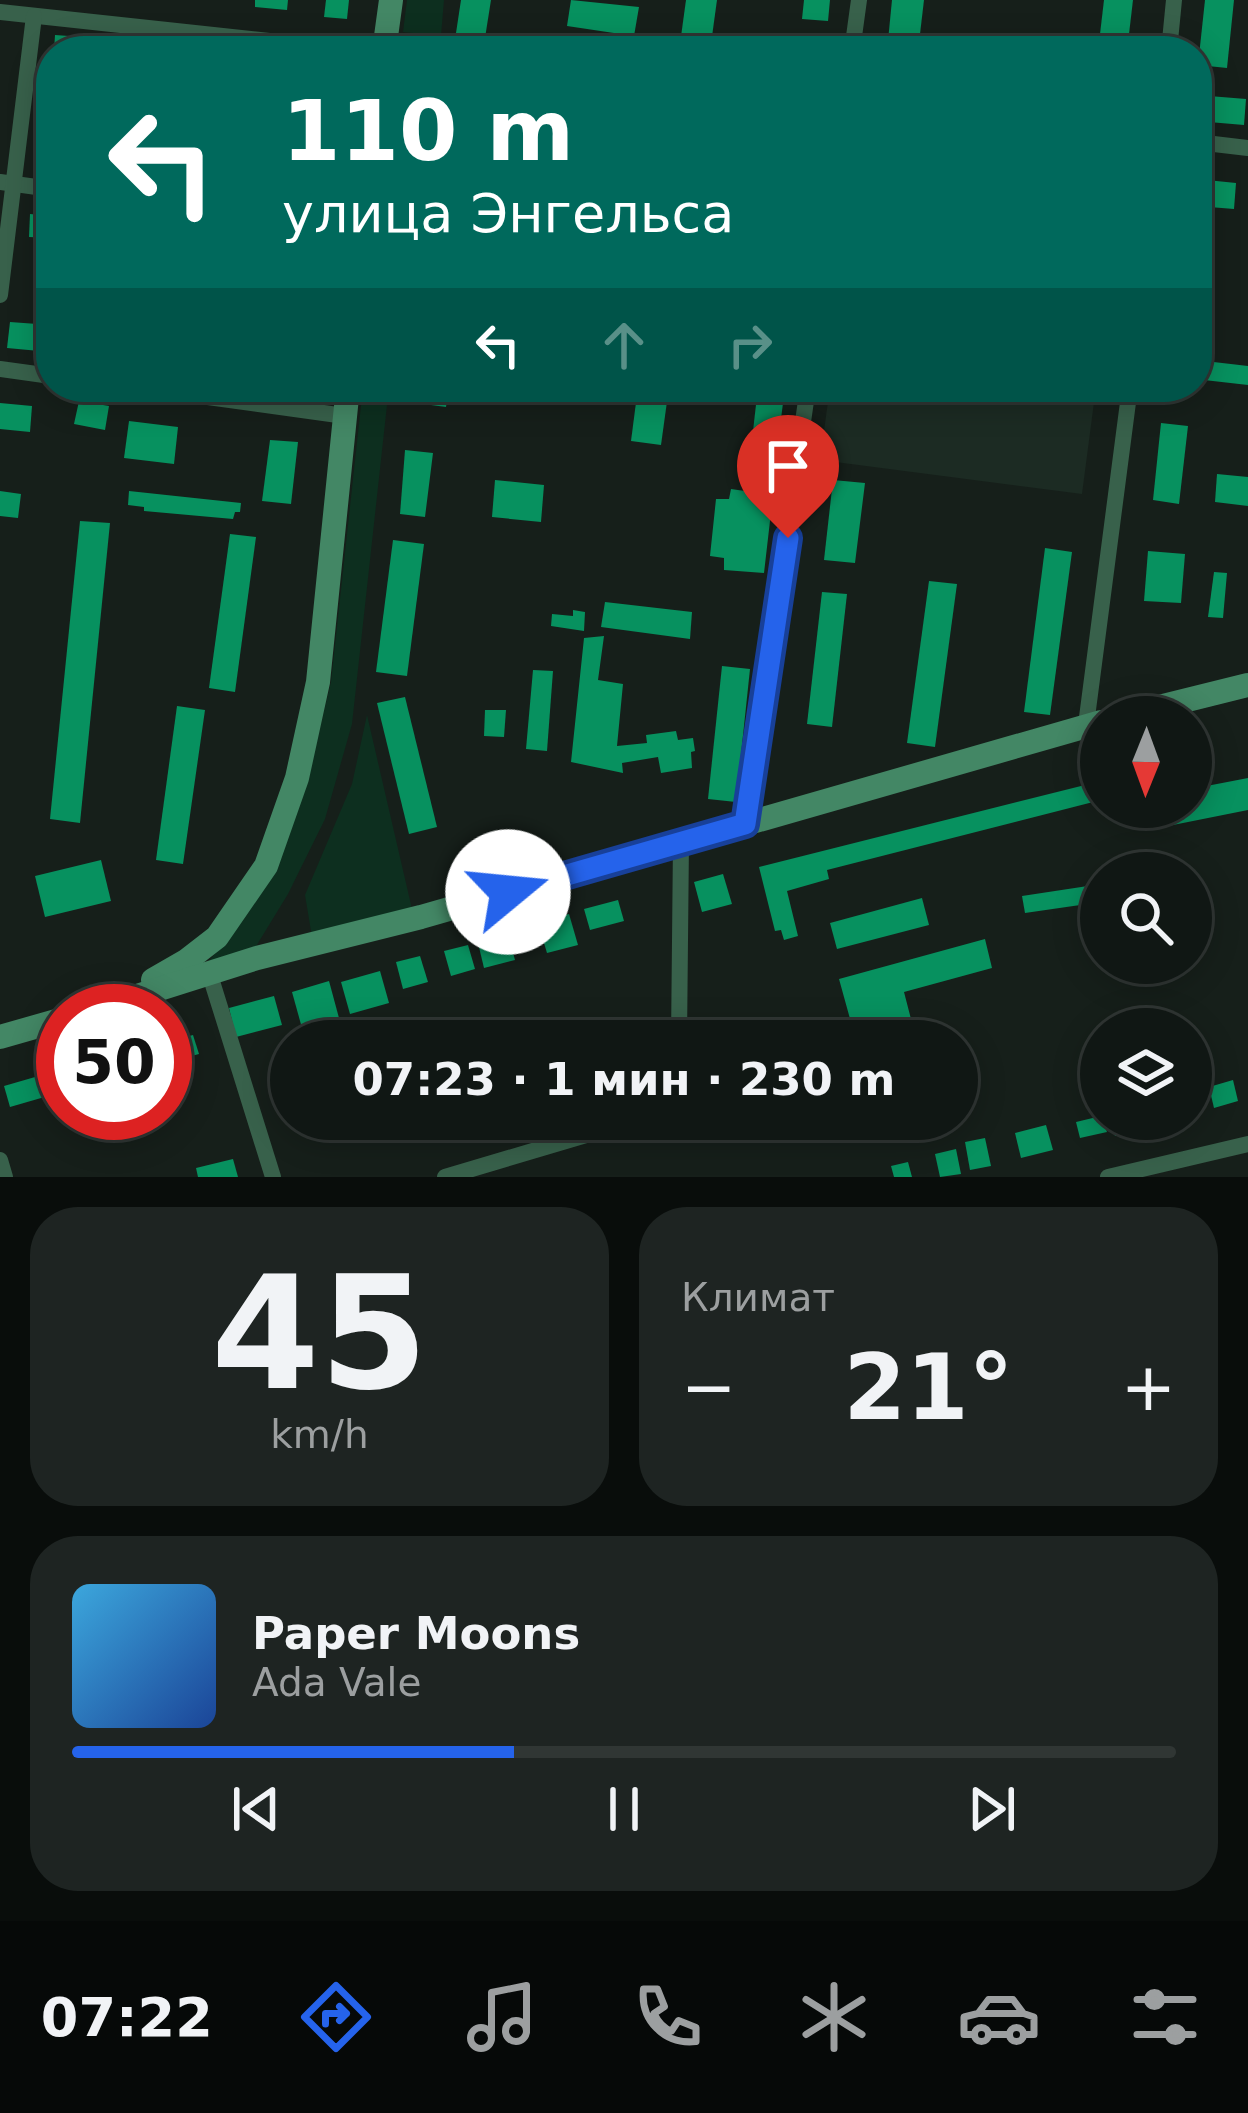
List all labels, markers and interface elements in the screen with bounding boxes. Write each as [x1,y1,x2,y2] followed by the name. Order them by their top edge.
[282,82,574,180] text: 110 m
[84,84,240,240] icon: left
[282,182,734,245] text: улица Энгельса
[465,312,531,378] icon: left
[591,312,657,378] icon: ahead
[717,312,783,378] icon: right
[737,415,839,538] pin
[755,433,821,499] icon: arrive
[1080,696,1212,828] north arrow
[1080,696,1212,1140] map controls
[445,829,571,955] position arrow
[1080,852,1212,984] button: search
[36,984,192,1140] speed limit sign: 50
[1080,1008,1212,1140] button: layers
[353,1053,895,1106] text: 07:23 · 1 мин · 230 m
[211,1243,428,1425] text: 45
[681,1275,835,1320] text: Климат
[843,1335,1014,1440] text: 21°
[681,1349,736,1426] text: −
[1121,1349,1176,1426] text: +
[270,1412,369,1457] text: km/h
[252,1607,580,1660] text: Paper Moons
[252,1660,421,1705] text: Ada Vale
[223,1776,289,1842] icon: previous
[591,1776,657,1842] icon: pause
[959,1776,1025,1842] icon: next
[294,1975,378,2059] icon: directions
[460,1975,544,2059] icon: music
[626,1975,710,2059] icon: phone
[792,1975,876,2059] icon: climate
[957,1975,1041,2059] icon: car
[1123,1975,1207,2059] icon: filters
[41,1986,213,2049] text: 07:22

